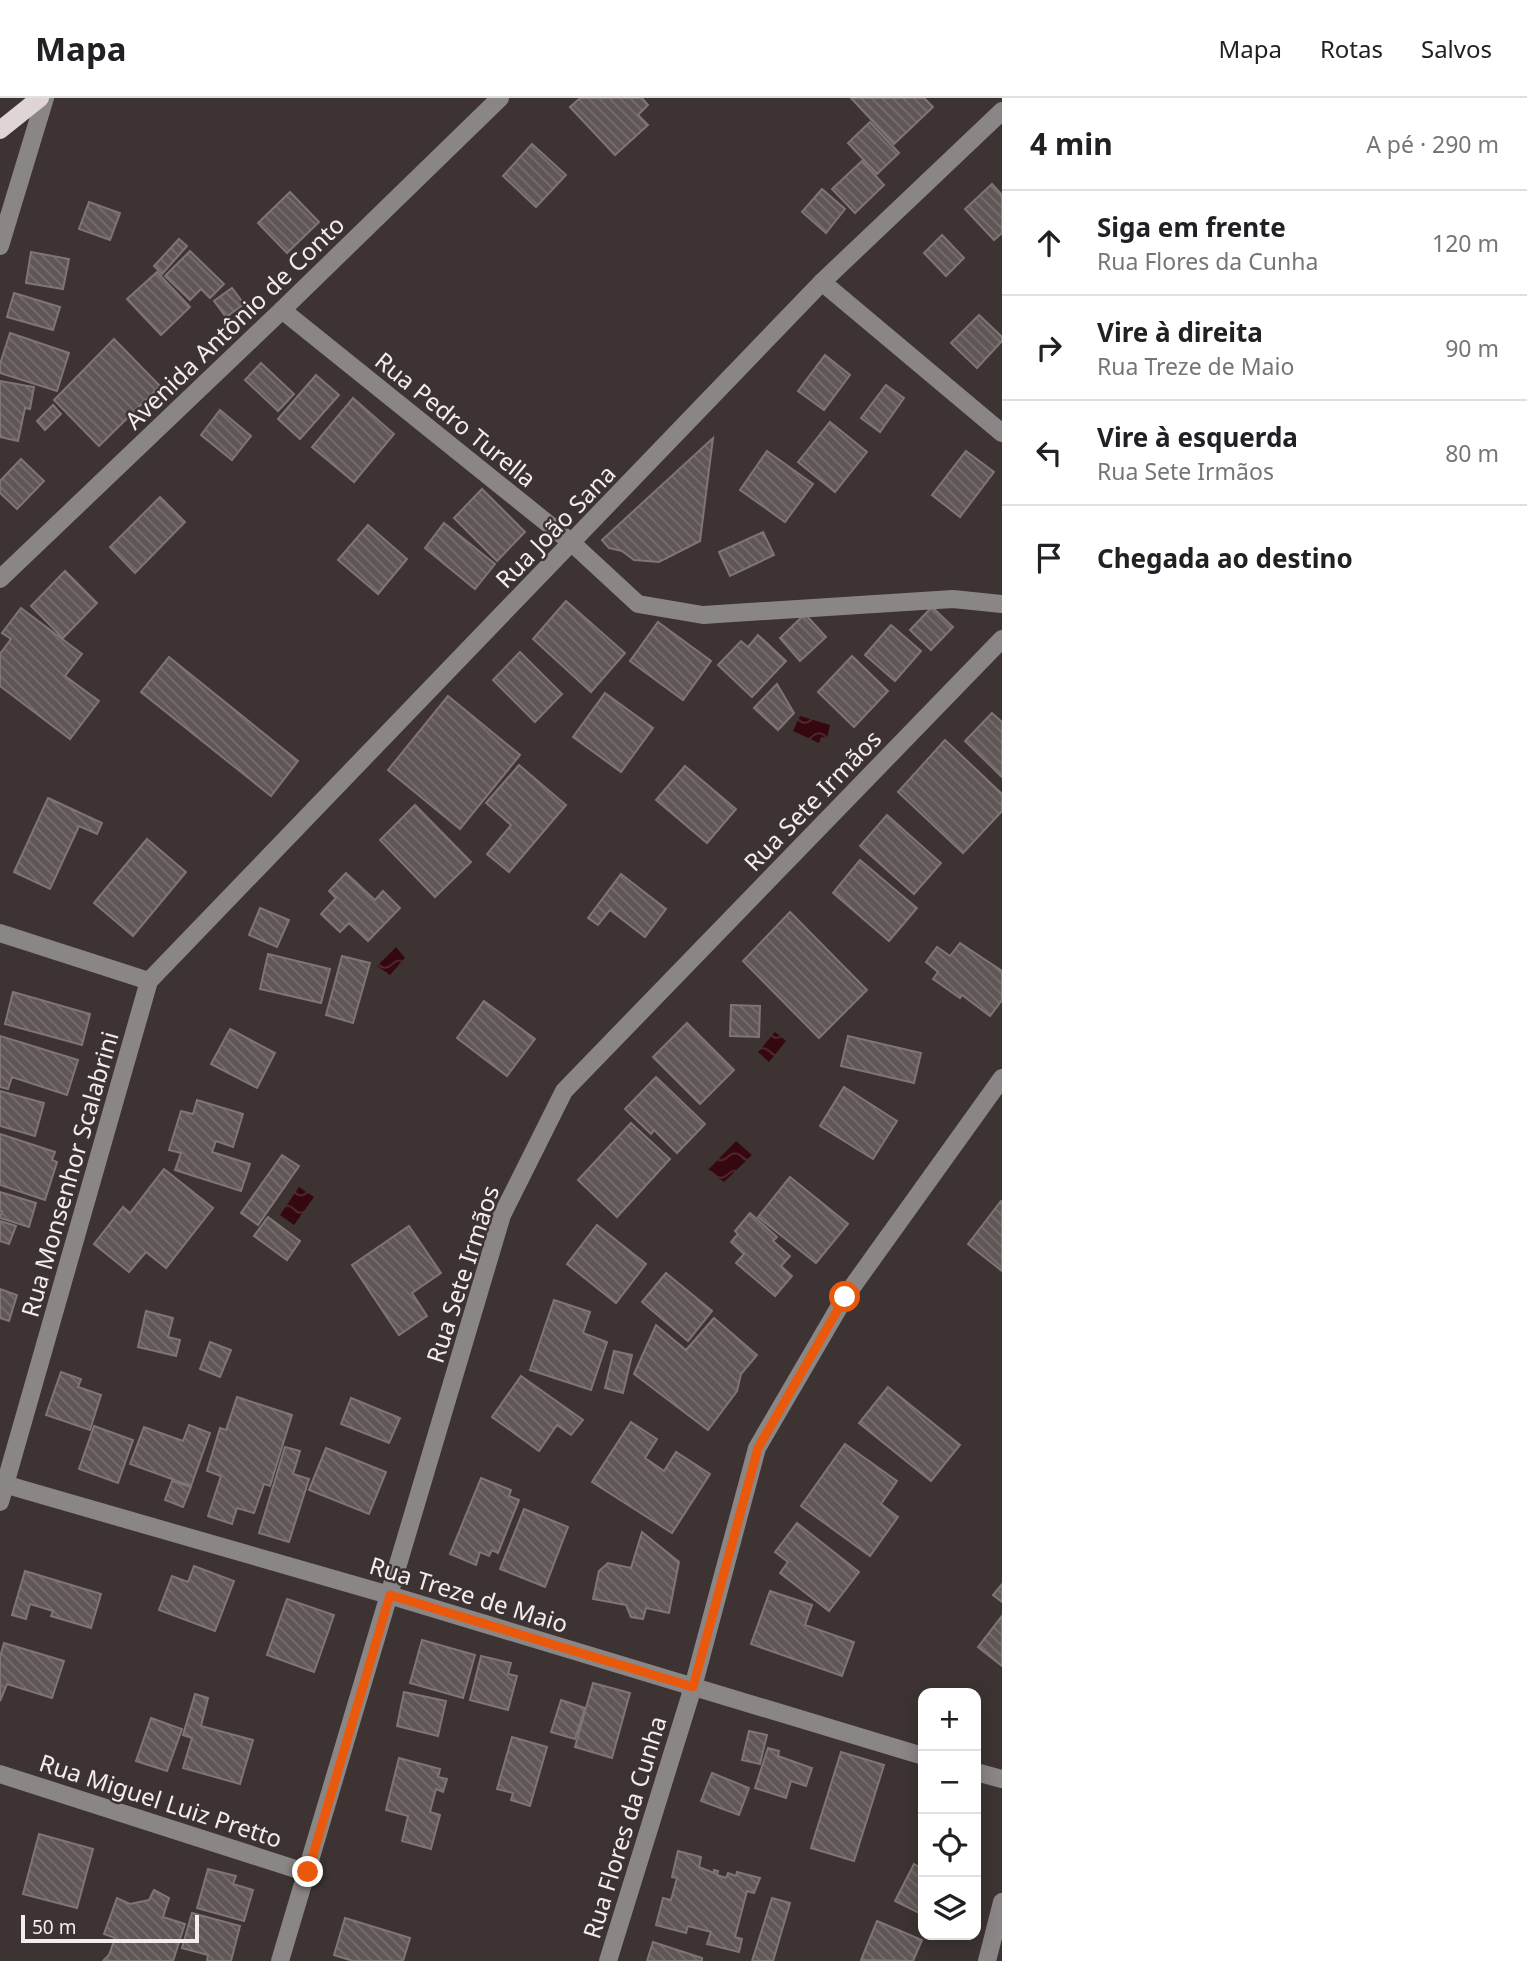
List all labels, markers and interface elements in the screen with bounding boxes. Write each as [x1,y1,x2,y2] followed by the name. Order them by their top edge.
[35,26,127,71] text: Mapa
[1218,32,1282,65] text: Mapa
[1320,32,1383,65] text: Rotas
[1421,32,1492,65] text: Salvos
[1030,123,1113,164] text: 4 min
[1366,128,1499,160] text: A pé · 290 m
[117,208,351,436] street label: Avenida Antônio de Conto
[1097,209,1286,245] text: Siga em frente
[1030,224,1068,262] icon: ahead
[1432,227,1499,259] text: 120 m
[1097,245,1318,277] text: Rua Flores da Cunha
[1097,314,1263,350] text: Vire à direita
[1030,329,1068,367] icon: right
[1445,332,1499,364] text: 90 m
[369,344,543,494] street label: Rua Pedro Turella
[1097,350,1294,382] text: Rua Treze de Maio
[1097,419,1298,455] text: Vire à esquerda
[1030,434,1068,472] icon: left
[1445,437,1499,469] text: 80 m
[1097,455,1274,487] text: Rua Sete Irmãos
[488,457,622,595] street label: Rua João Sana
[1030,539,1068,577] icon: arrive
[1097,540,1353,576] text: Chegada ao destino
[736,722,888,878] street label: Rua Sete Irmãos
[12,1027,126,1321] street label: Rua Monsenhor Scalabrini
[418,1181,506,1367] street label: Rua Sete Irmãos
[829,1281,860,1312] route start
[366,1548,572,1640] street label: Rua Treze de Maio
[918,1688,981,1940] map controls
[918,1688,981,1751] button: +
[574,1712,674,1942] street label: Rua Flores da Cunha
[35,1745,287,1855] street label: Rua Miguel Luiz Pretto
[918,1751,981,1814] button: −
[918,1814,981,1877] button: locate
[292,1856,323,1887] route end
[918,1877,981,1940] button: layers
[21,1912,200,1944] scale bar
[32,1914,76,1940] text: 50 m

